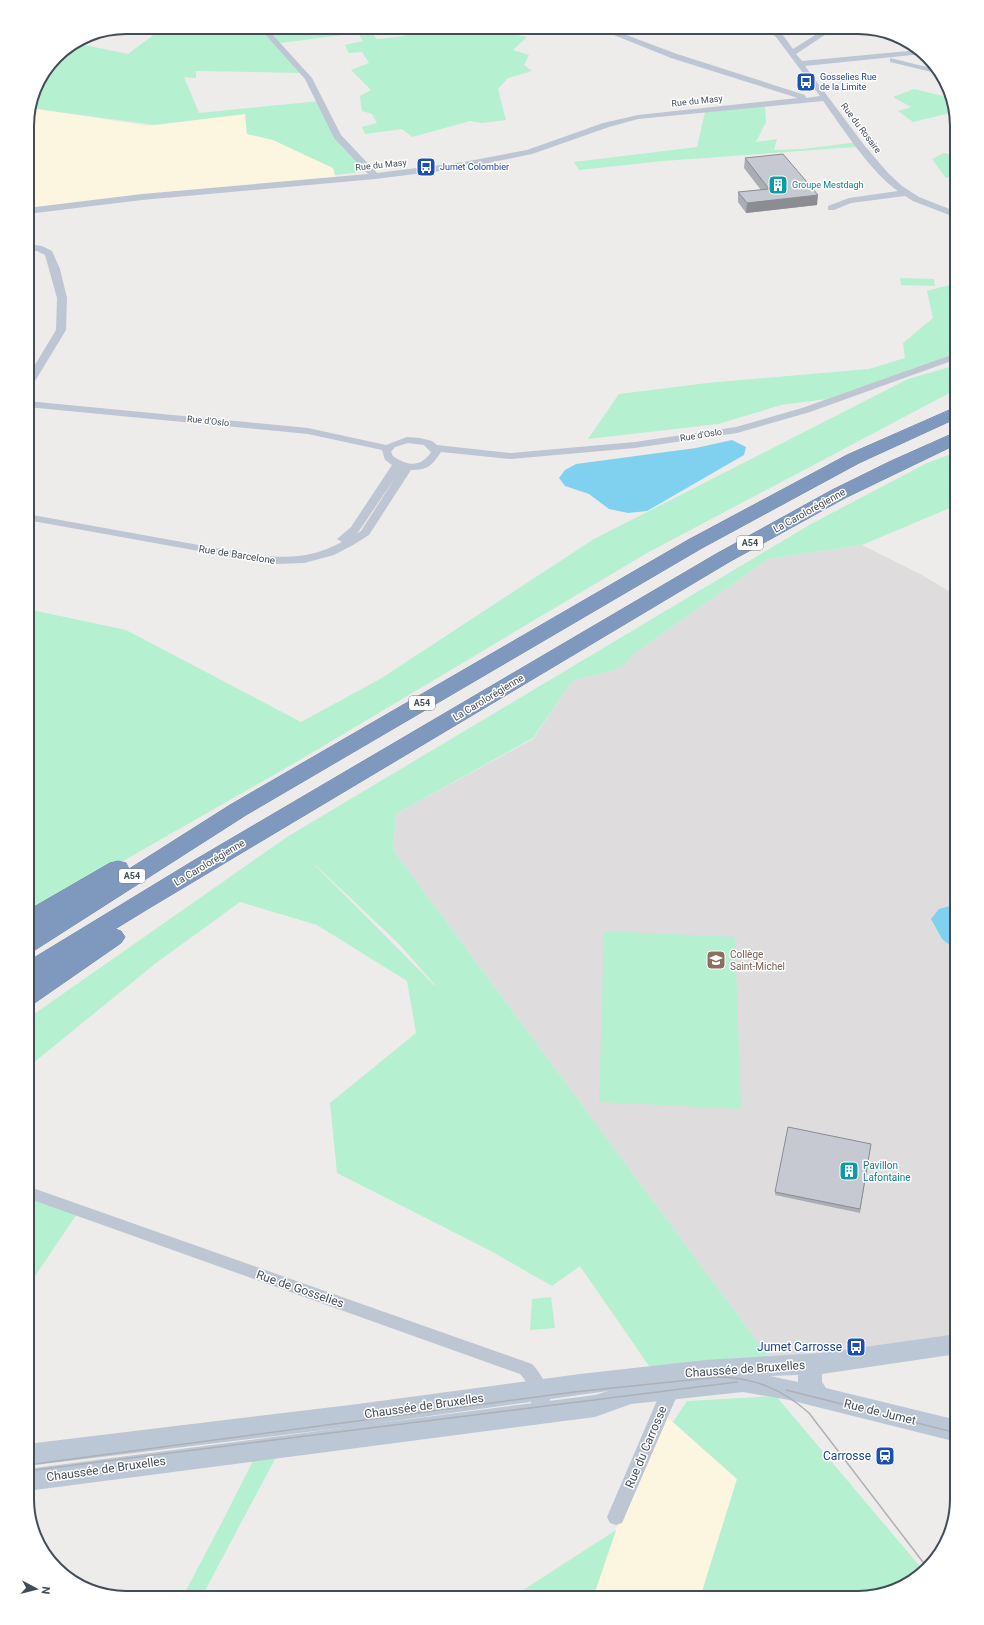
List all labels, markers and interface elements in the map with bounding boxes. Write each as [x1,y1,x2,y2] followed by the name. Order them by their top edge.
[795,71,817,93] bus stop icon: Gosselies Rue de la Limite
[820,72,877,92] place label: Gosselies Rue de la Limite
[671,93,724,109] street label: Rue du Masy
[839,101,883,155] street label: Rue du Rosaire
[415,156,437,178] bus stop icon: Jumet Colombier
[355,157,408,173] street label: Rue du Masy
[440,162,509,172] place label: Jumet Colombier
[767,174,789,196] building icon: Groupe Mestdagh
[792,180,863,190] place label: Groupe Mestdagh
[186,414,230,428] street label: Rue d'Oslo
[679,427,723,443] street label: Rue d'Oslo
[771,486,847,535] street label: La Carolorégienne
[737,536,763,550] road number: A54
[198,543,276,566] street label: Rue de Barcelone
[451,672,526,723] street label: La Carolorégienne
[409,696,435,710] road number: A54
[172,837,247,888] street label: La Carolorégienne
[119,869,145,883] road number: A54
[705,949,727,971] school or university icon: Collège Saint-Michel
[730,949,785,972] place label: Collège Saint-Michel
[838,1160,860,1182] building icon: Pavillon Lafontaine
[863,1160,911,1183] place label: Pavillon Lafontaine
[254,1267,346,1311] street label: Rue de Gosselies
[845,1336,867,1358] bus stop icon: Jumet Carrosse
[757,1340,842,1354] place label: Jumet Carrosse
[684,1358,806,1380] street label: Chaussée de Bruxelles
[363,1391,485,1421] street label: Chaussée de Bruxelles
[843,1396,917,1428] street label: Rue de Jumet
[622,1404,670,1490] street label: Rue du Carrosse
[874,1445,896,1467] station icon: Carrosse
[823,1449,871,1463] place label: Carrosse
[45,1454,167,1484] street label: Chaussée de Bruxelles
[16,1569,56,1609] north arrow
[38,1586,52,1595] text: N

